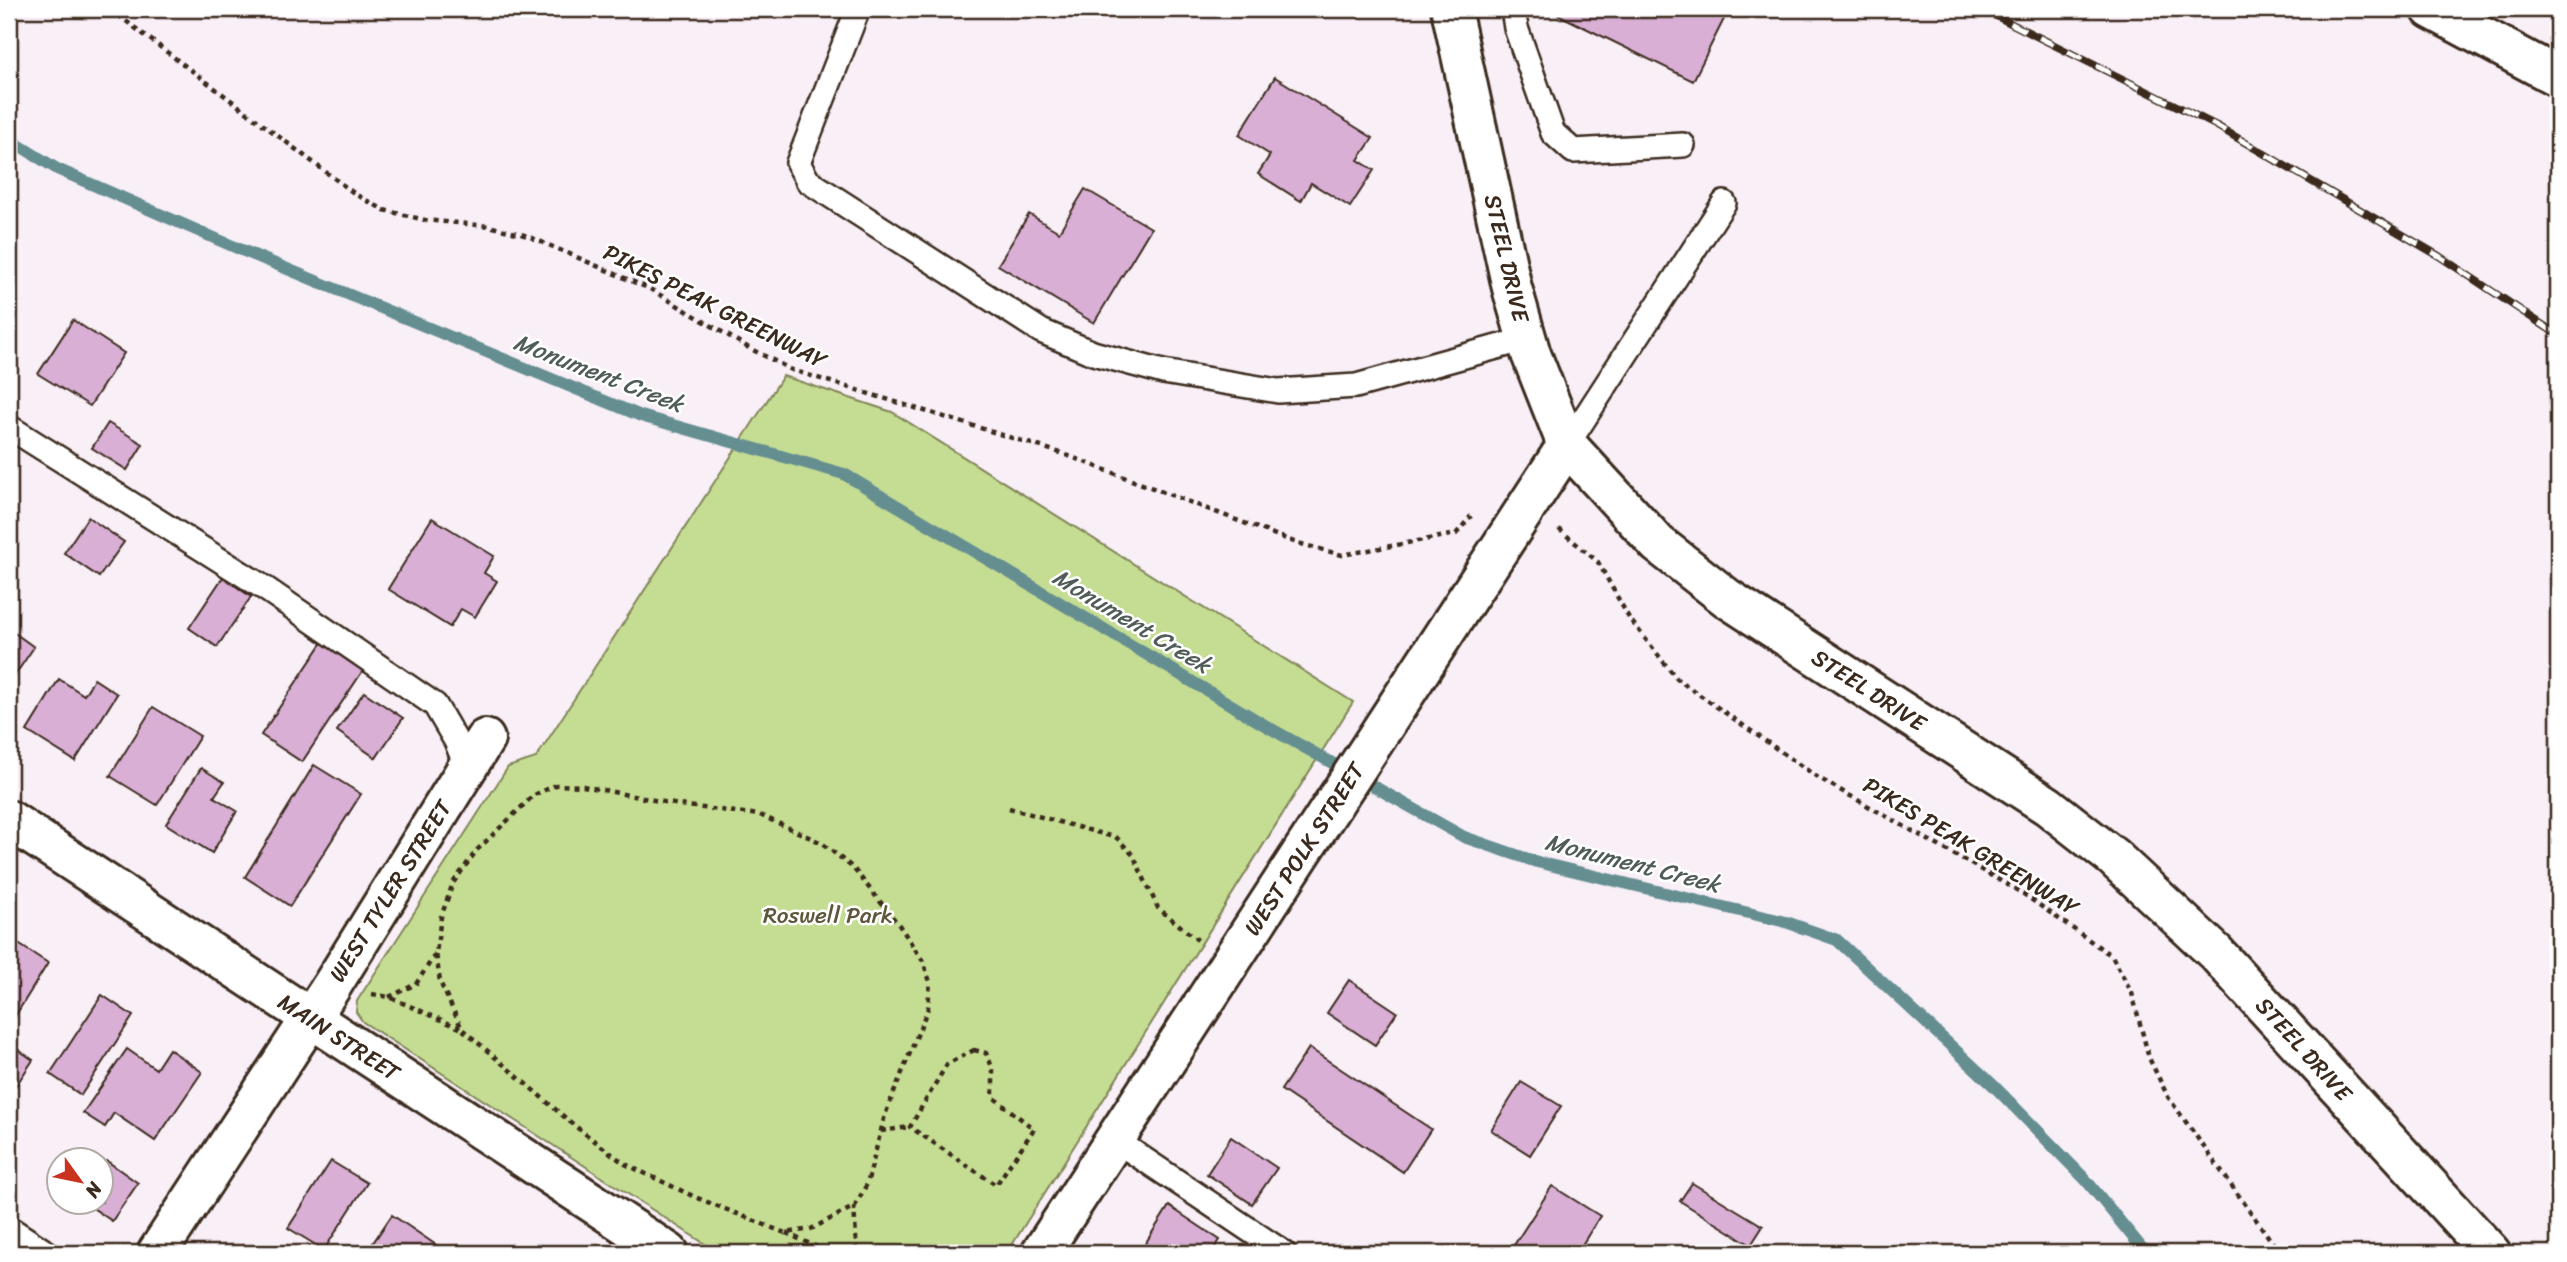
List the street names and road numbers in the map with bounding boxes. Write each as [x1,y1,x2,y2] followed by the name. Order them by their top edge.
[1472,190,1541,327] street label: STEEL DRIVE
[596,232,835,381] street label: PIKES PEAK GREENWAY
[1803,638,1935,744] street label: STEEL DRIVE
[1233,753,1377,944] street label: WEST POLK STREET
[1855,765,2088,928] street label: PIKES PEAK GREENWAY
[318,790,464,991] street label: WEST TYLER STREET
[269,982,410,1093] street label: MAIN STREET
[2245,987,2363,1112] street label: STEEL DRIVE

